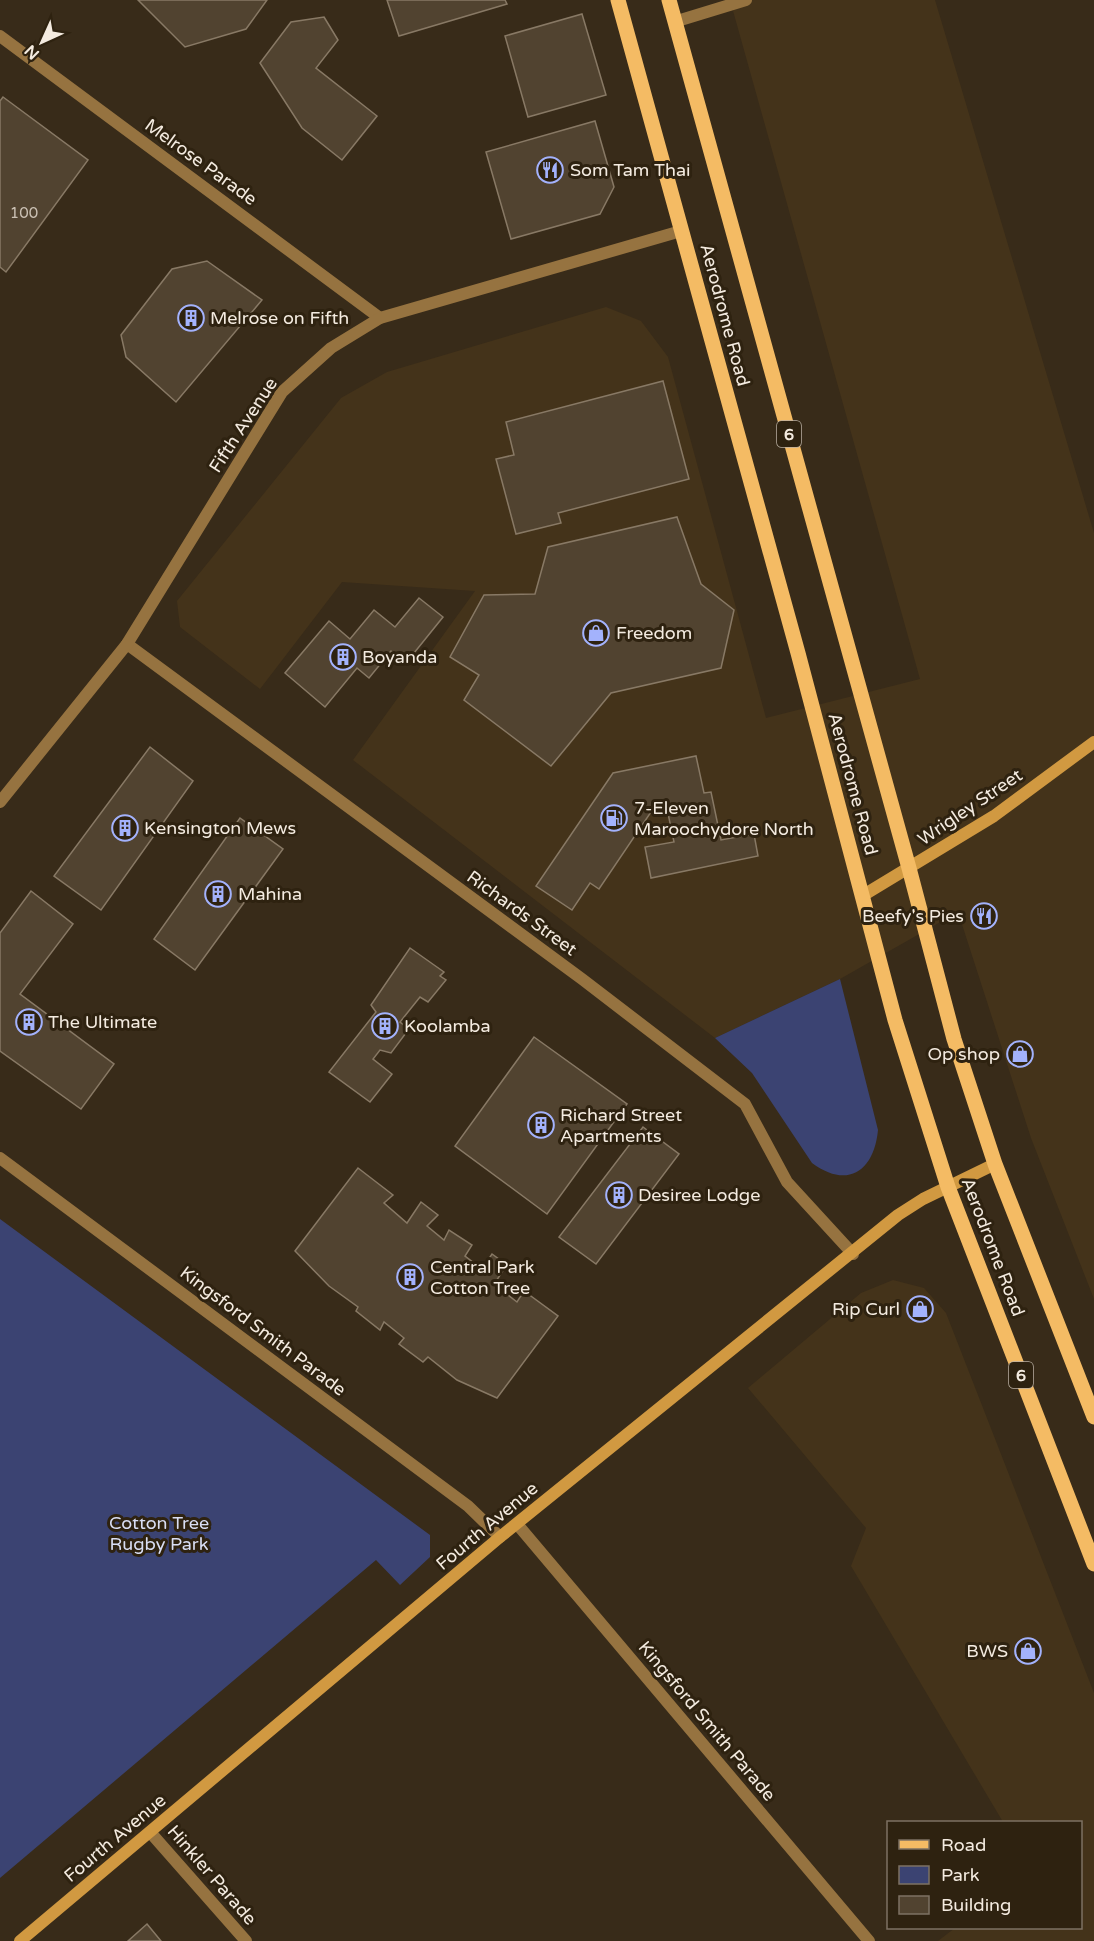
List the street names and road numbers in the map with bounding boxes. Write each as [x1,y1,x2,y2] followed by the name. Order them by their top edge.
[141,114,261,210] street label: Melrose Parade
[695,241,755,389] street label: Aerodrome Road
[204,373,282,477] street label: Fifth Avenue
[777,421,801,447] road number: 6
[823,710,883,858] street label: Aerodrome Road
[914,764,1027,850] street label: Wrigley Street
[463,866,581,960] street label: Richards Street
[956,1175,1030,1319] street label: Aerodrome Road
[176,1261,350,1401] street label: Kingsford Smith Parade
[1009,1362,1033,1388] road number: 6
[432,1477,542,1575] street label: Fourth Avenue
[634,1636,780,1806] street label: Kingsford Smith Parade
[60,1789,170,1887] street label: Fourth Avenue
[163,1821,261,1929] street label: Hinkler Parade

